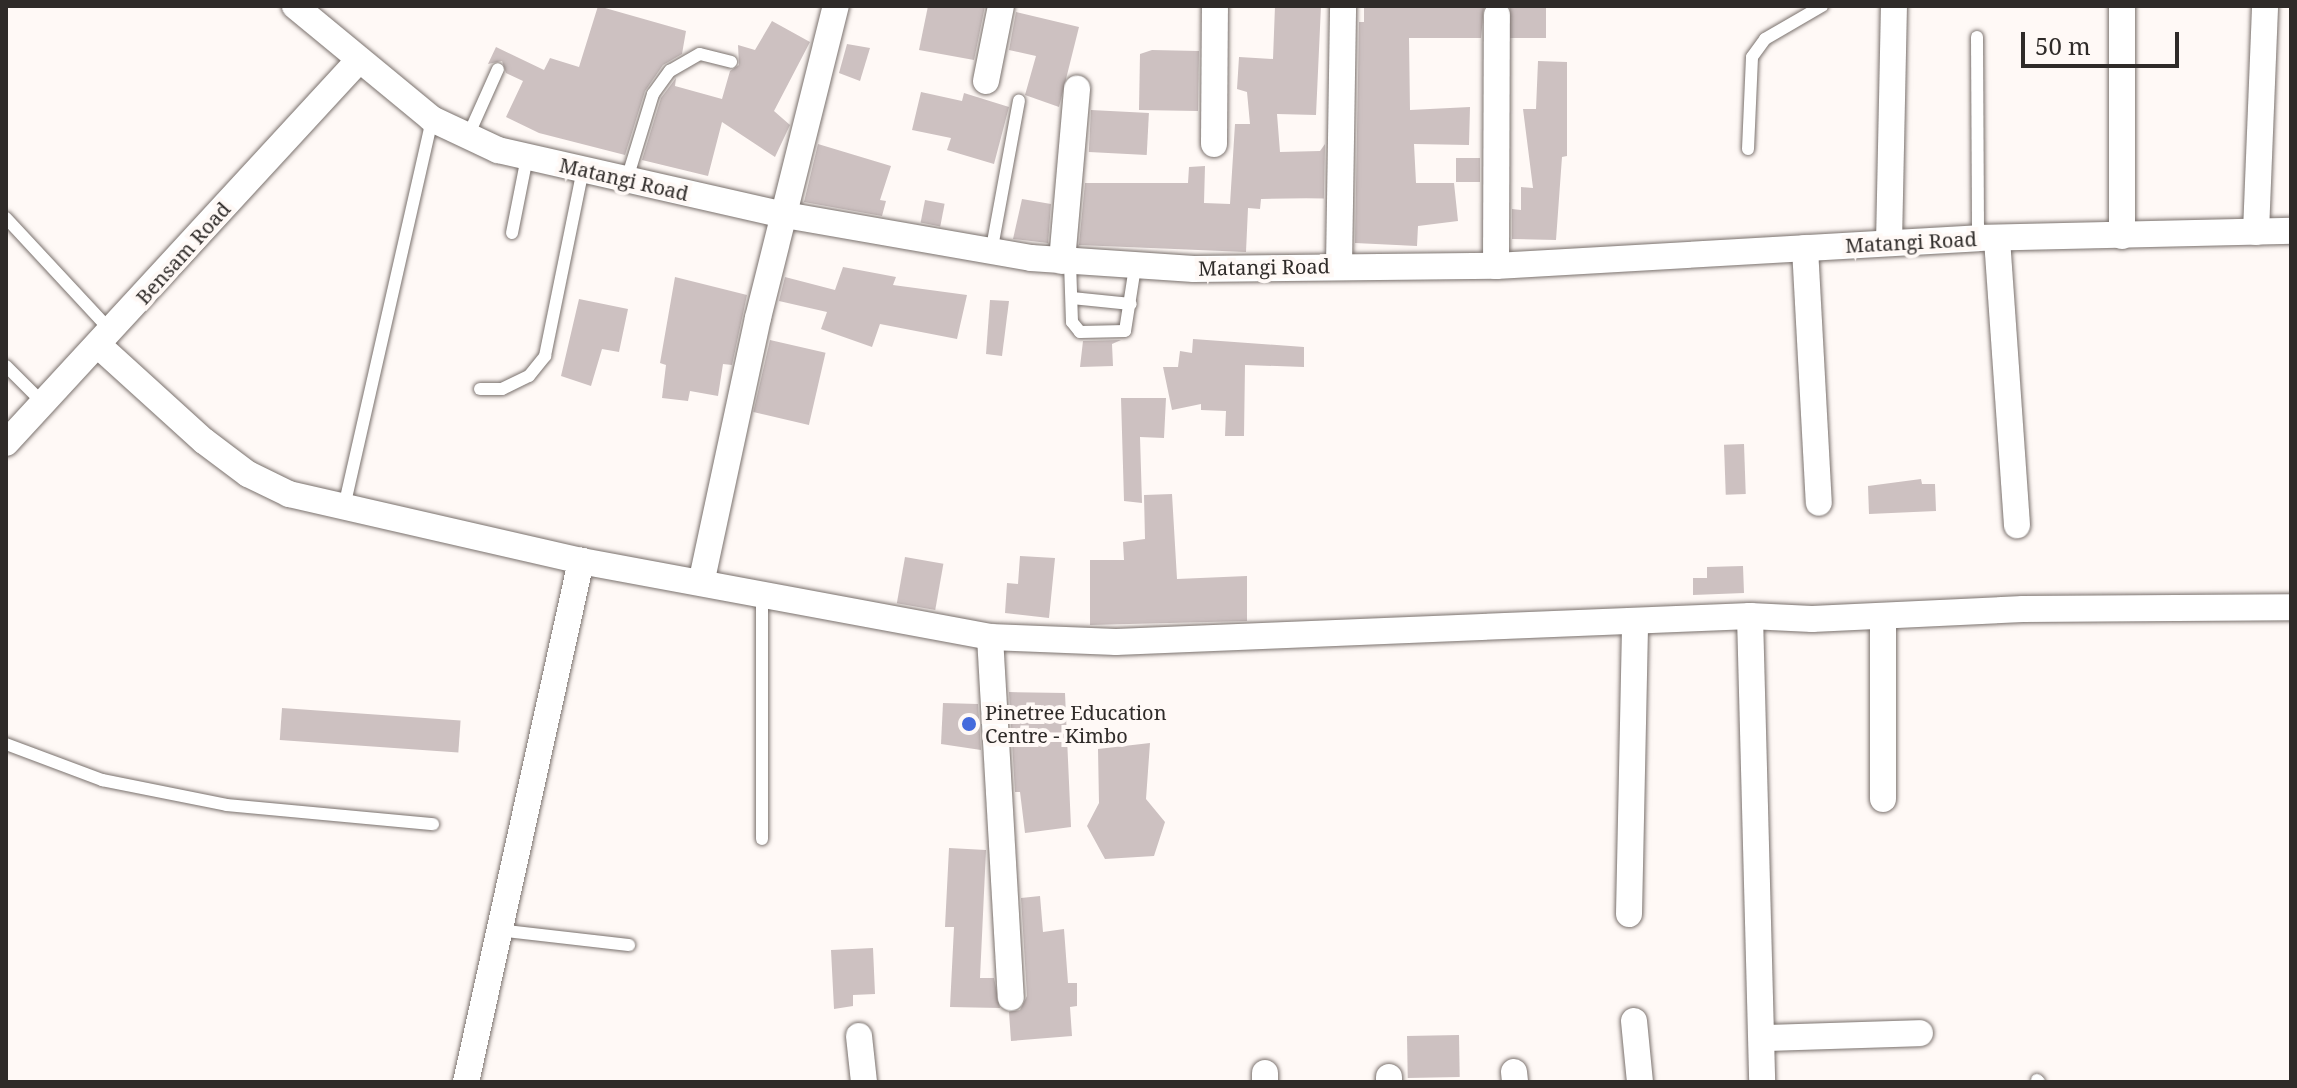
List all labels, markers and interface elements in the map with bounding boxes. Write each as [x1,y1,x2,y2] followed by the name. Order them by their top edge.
[2025,16,2183,66] scale bar
[2035,29,2091,62] text: 50 m
[557,152,691,206] street label: Matangi Road
[131,197,235,309] street label: Bensam Road
[1845,227,1977,257] street label: Matangi Road
[1198,254,1330,280] street label: Matangi Road
[985,700,1167,747] place label: Pinetree Education Centre - Kimbo
[960,715,978,733] marker: Pinetree Education Centre - Kimbo

